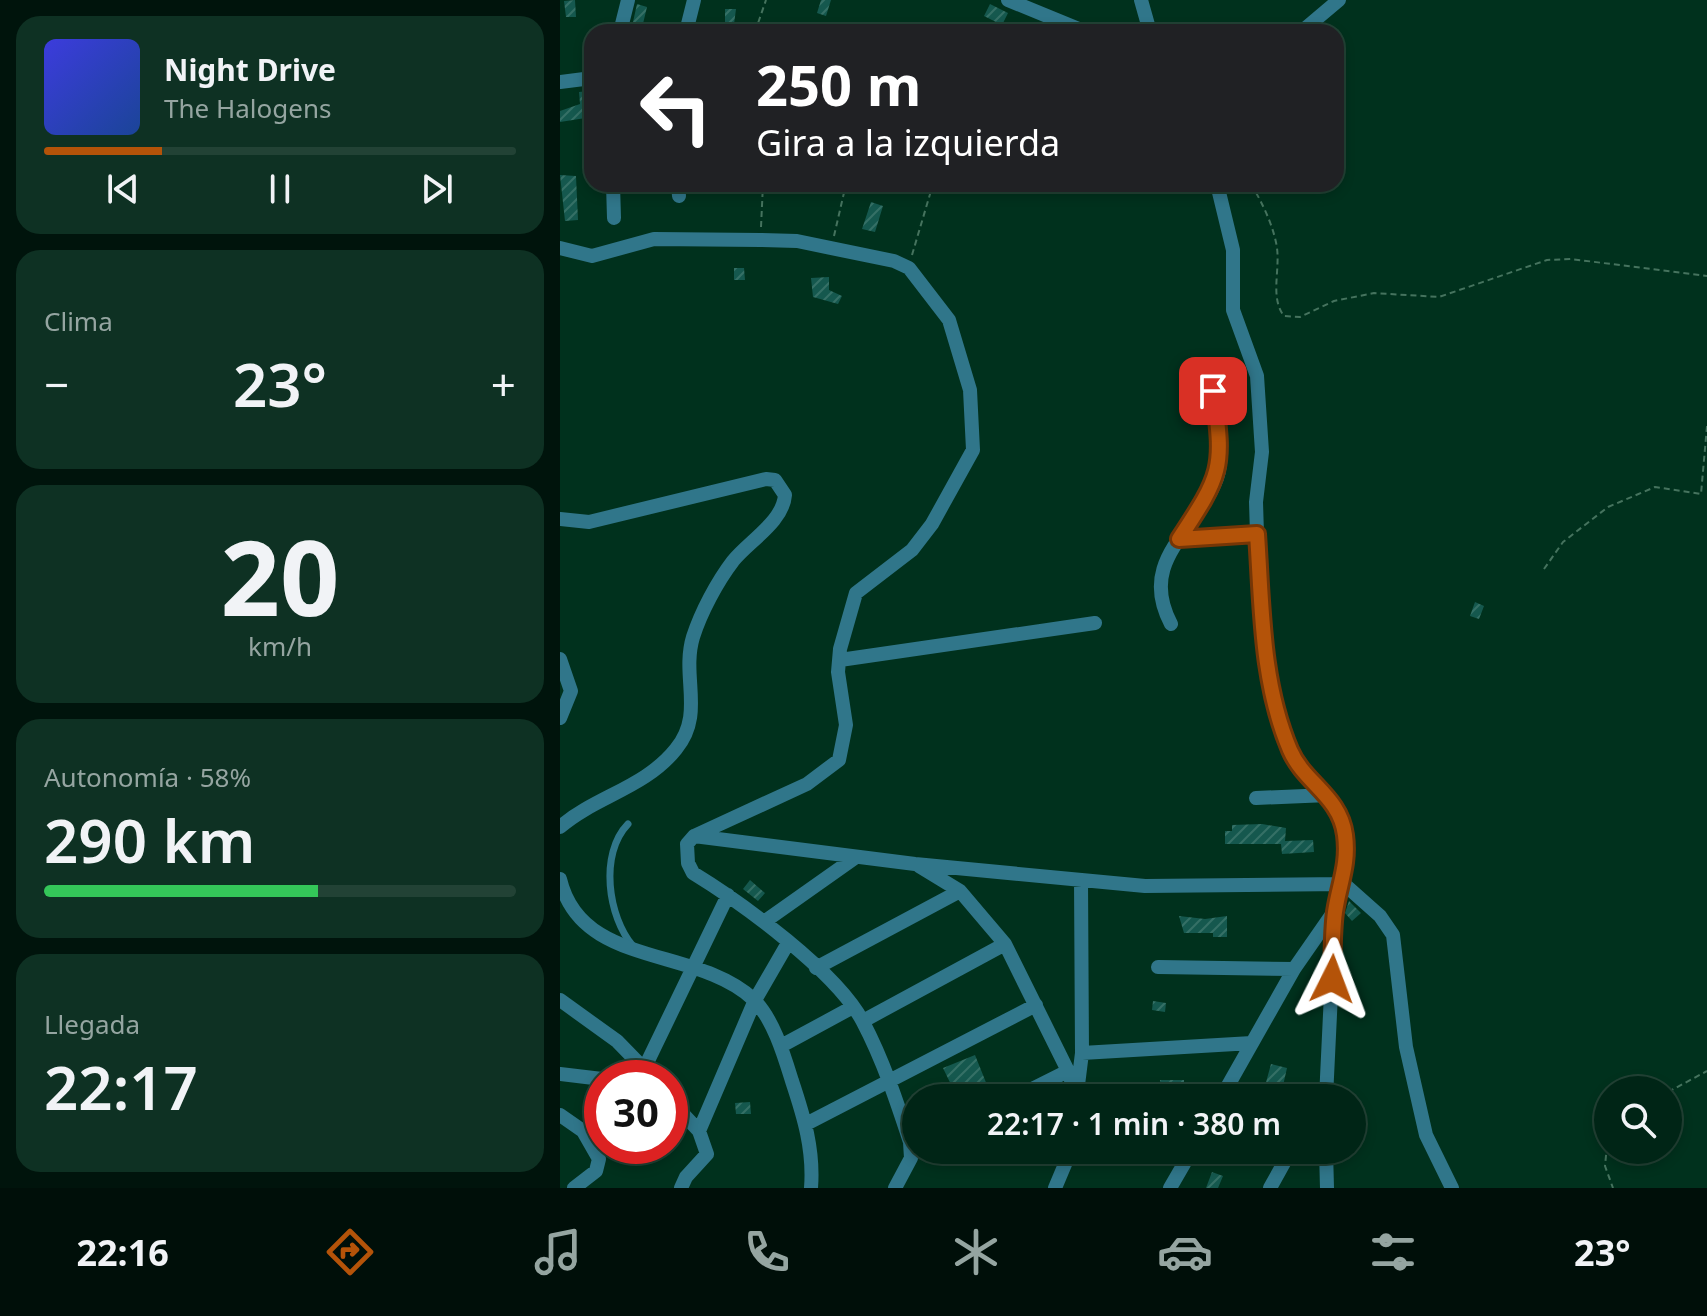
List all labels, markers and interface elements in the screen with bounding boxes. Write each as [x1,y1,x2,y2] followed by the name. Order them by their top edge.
[756,46,921,122] text: 250 m
[164,49,336,90] text: Night Drive
[624,56,728,160] icon: left
[164,90,331,126] text: The Halogens
[756,118,1060,167] text: Gira a la izquierda
[101,167,145,211] icon: previous
[258,167,302,211] icon: pause
[415,167,459,211] icon: next
[44,303,113,339] text: Clima
[233,343,327,425] text: 23°
[44,354,69,414] text: −
[491,354,516,414] text: +
[1179,357,1247,425] pin
[1191,369,1235,413] icon: arrive
[221,505,339,646] text: 20
[248,628,312,664] text: km/h
[44,759,251,795] text: Autonomía · 58%
[44,799,255,881] text: 290 km
[1290,937,1374,1021] position arrow
[44,1006,140,1042] text: Llegada
[44,1046,198,1128] text: 22:17
[584,1060,688,1164] speed limit sign: 30
[1594,1076,1682,1164] map controls
[1594,1076,1682,1164] button: search
[987,1103,1281,1144] text: 22:17 · 1 min · 380 m
[322,1224,378,1280] icon: directions
[530,1224,586,1280] icon: music
[739,1224,795,1280] icon: phone
[948,1224,1004,1280] icon: climate
[1157,1224,1213,1280] icon: car
[1365,1224,1421,1280] icon: filters
[76,1228,169,1277] text: 22:16
[1574,1228,1631,1277] text: 23°

